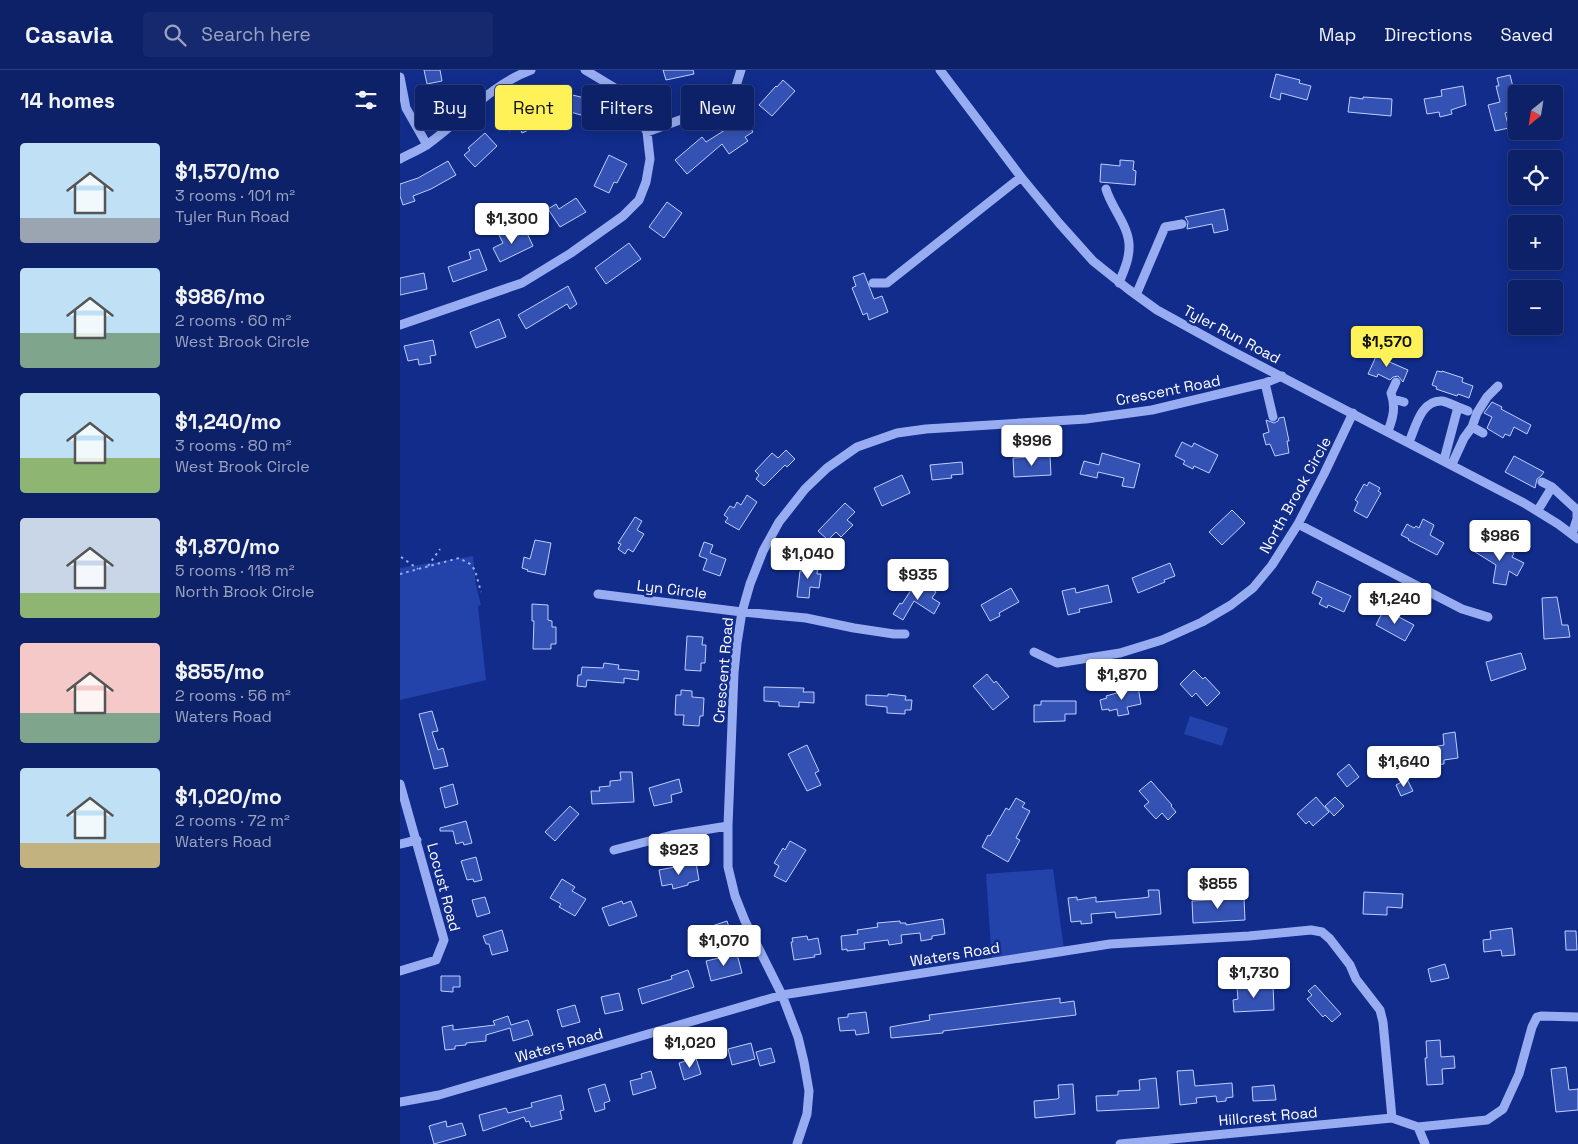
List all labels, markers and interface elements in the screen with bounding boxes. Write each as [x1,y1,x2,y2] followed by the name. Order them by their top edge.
[143,12,493,57] search box
[25,19,113,50] text: Casavia
[161,21,189,49] icon: search
[201,22,311,47] text: Search here
[1319,23,1356,46] text: Map
[1384,23,1473,46] text: Directions
[1501,23,1553,46] text: Saved
[415,85,485,130] chip: Buy
[495,85,572,130] chip: Rent
[582,85,671,130] chip: Filters
[681,85,754,130] chip: New
[1508,85,1562,140] north arrow
[1508,85,1563,335] map controls
[352,86,380,114] icon: filters
[20,87,115,114] text: 14 homes
[1508,150,1563,205] button: locate
[175,158,280,185] text: $1,570/mo
[60,163,120,223] icon: home
[175,185,295,206] text: 3 rooms · 101 m²
[471,202,553,245] pin: $1,300
[175,206,290,227] text: Tyler Run Road
[486,208,538,229] text: $1,300
[1508,215,1563,270] button: +
[1508,280,1563,335] button: −
[175,283,265,310] text: $986/mo
[60,288,120,348] icon: home
[1180,300,1284,368] street label: Tyler Run Road
[175,310,291,331] text: 2 rooms · 60 m²
[1346,326,1428,368] pin: $1,570
[175,331,310,352] text: West Brook Circle
[1362,331,1412,352] text: $1,570
[1114,371,1222,409] street label: Crescent Road
[175,408,281,435] text: $1,240/mo
[60,413,120,473] icon: home
[1002,424,1062,467] pin: $996
[1012,430,1052,451] text: $996
[1255,433,1335,557] street label: North Brook Circle
[175,435,292,456] text: 3 rooms · 80 m²
[175,456,310,477] text: West Brook Circle
[1470,520,1530,562] pin: $986
[1480,525,1520,546] text: $986
[175,533,280,560] text: $1,870/mo
[60,538,120,598] icon: home
[767,538,849,580] pin: $1,040
[782,543,834,564] text: $1,040
[888,558,948,601] pin: $935
[175,560,295,581] text: 5 rooms · 118 m²
[899,564,937,585] text: $935
[636,575,708,603] street label: Lyn Circle
[175,581,315,602] text: North Brook Circle
[1354,582,1436,625] pin: $1,240
[1369,588,1421,609] text: $1,240
[709,616,737,724] street label: Crescent Road
[175,658,264,685] text: $855/mo
[1081,658,1163,701] pin: $1,870
[60,663,120,723] icon: home
[1097,664,1147,685] text: $1,870
[175,685,291,706] text: 2 rooms · 56 m²
[175,706,272,727] text: Waters Road
[1363,746,1445,788] pin: $1,640
[1378,751,1430,772] text: $1,640
[175,783,282,810] text: $1,020/mo
[60,788,120,848] icon: home
[175,810,290,831] text: 2 rooms · 72 m²
[175,831,272,852] text: Waters Road
[649,834,709,876] pin: $923
[660,839,698,860] text: $923
[423,841,465,933] street label: Locust Road
[1188,868,1248,910] pin: $855
[1199,873,1237,894] text: $855
[683,924,765,967] pin: $1,070
[699,930,749,951] text: $1,070
[909,938,1001,970] street label: Waters Road
[1213,956,1295,999] pin: $1,730
[1229,962,1279,983] text: $1,730
[513,1023,605,1067] street label: Waters Road
[649,1026,731,1069] pin: $1,020
[664,1032,716,1053] text: $1,020
[1218,1102,1318,1130] street label: Hillcrest Road

